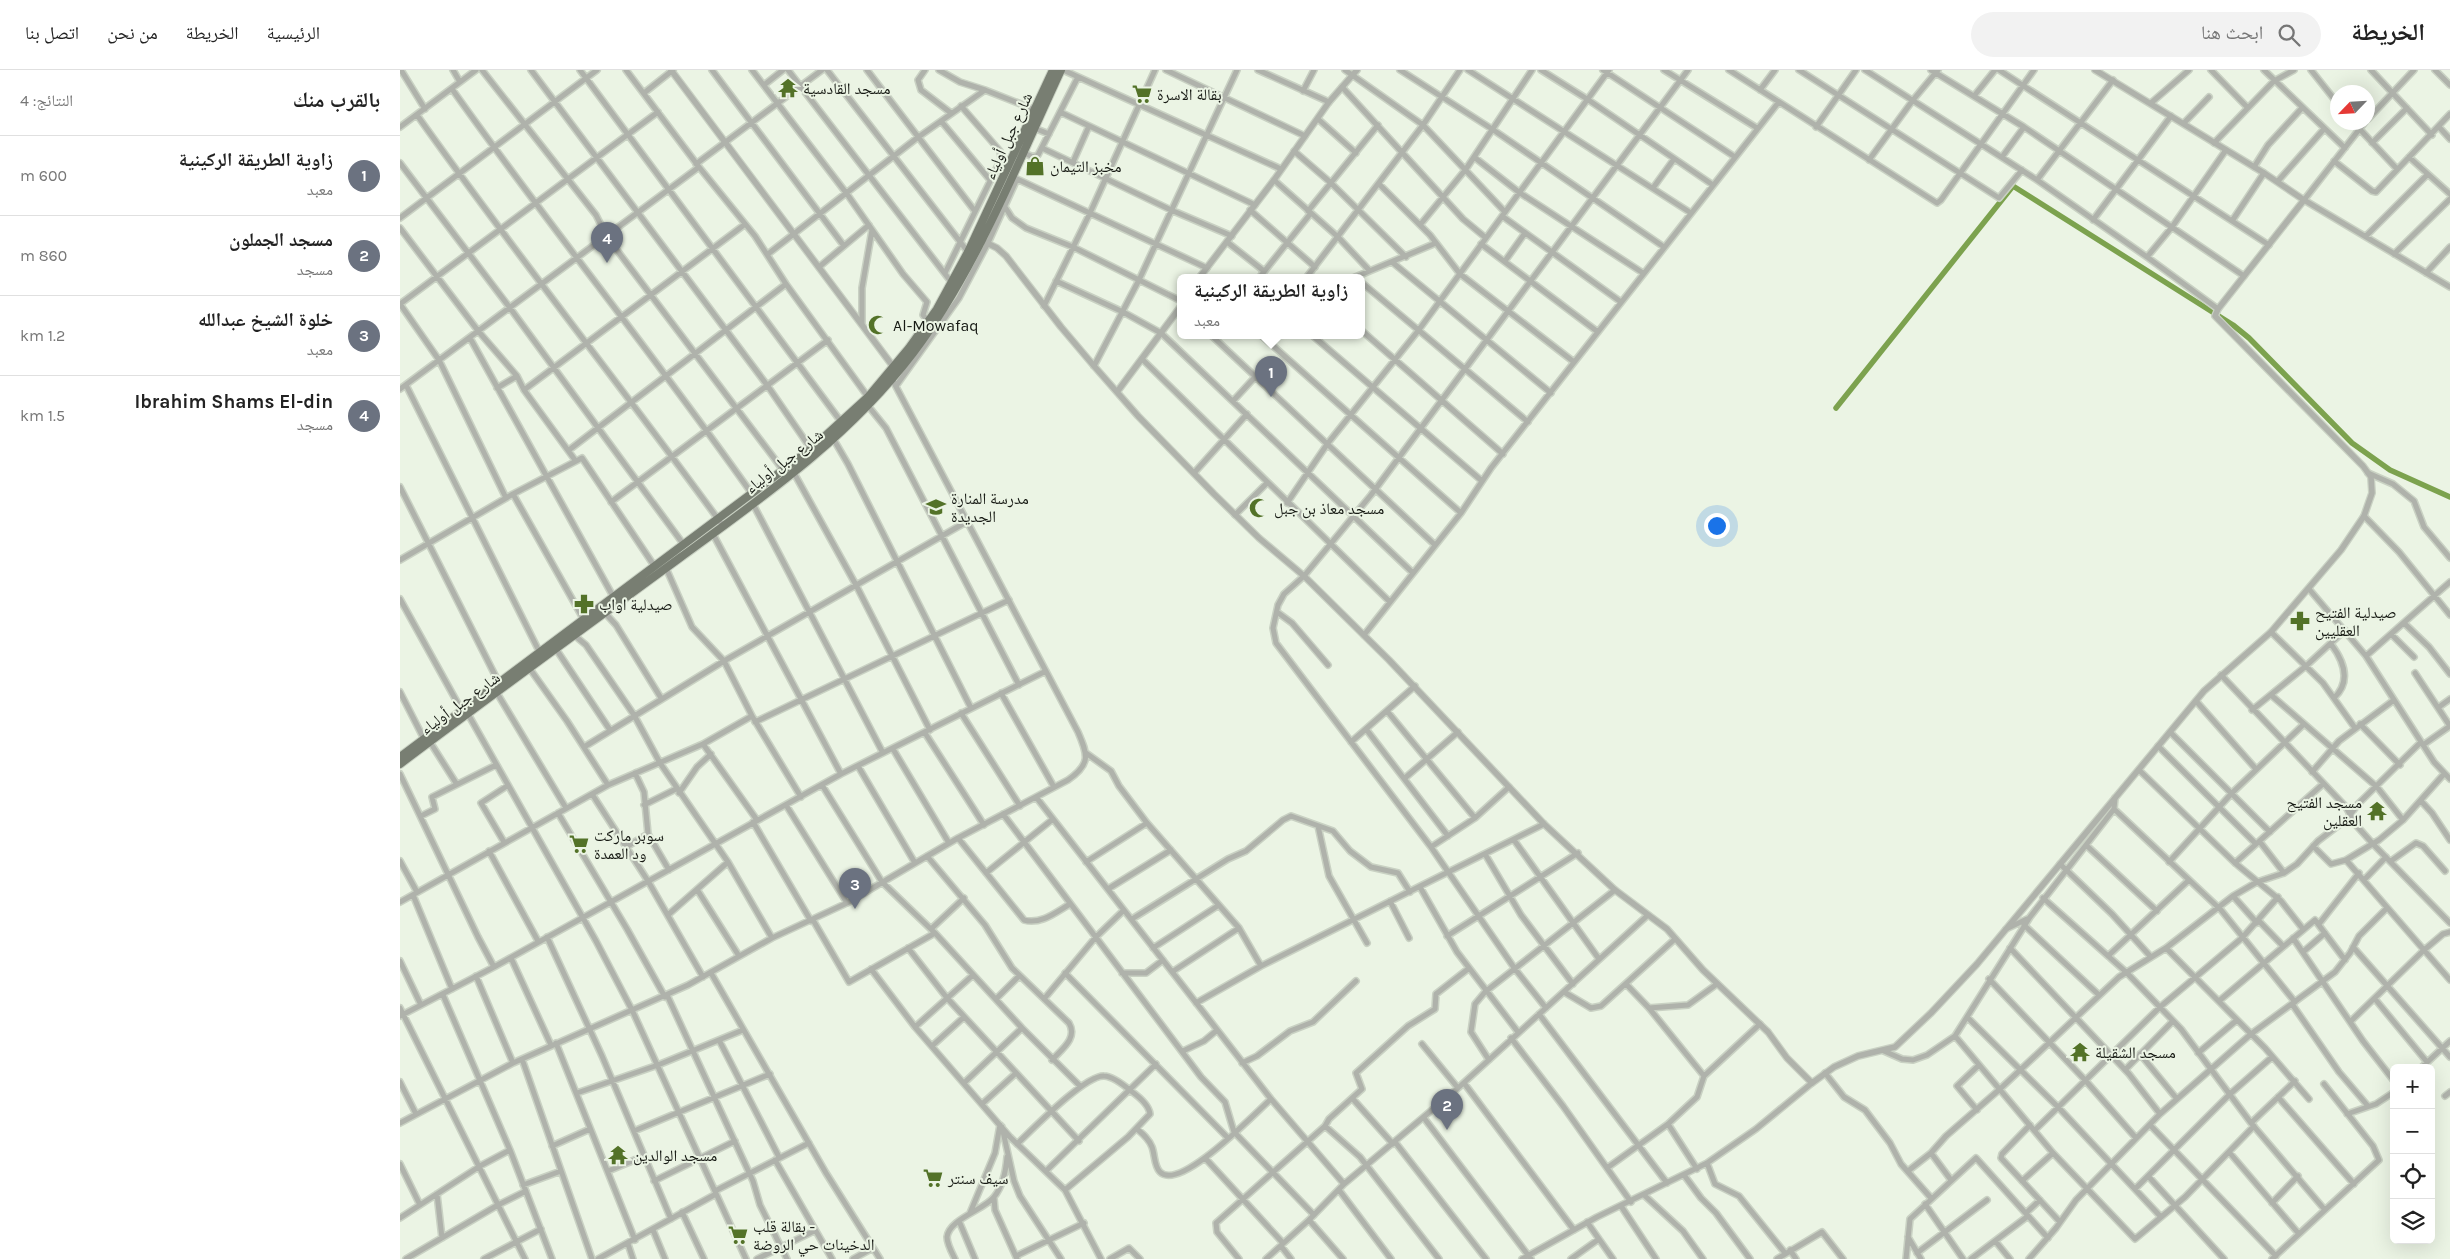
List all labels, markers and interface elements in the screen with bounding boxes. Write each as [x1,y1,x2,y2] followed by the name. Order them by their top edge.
[1971,12,2321,57] search box
[2351,18,2425,46] text: الخريطة
[2275,21,2303,49] icon: search
[25,22,79,44] text: اتصل بنا
[107,22,158,44] text: من نحن
[186,22,239,44] text: الخريطة
[267,22,320,44] text: الرئيسية
[2201,22,2263,44] text: ابحث هنا
[777,77,799,99] temple icon: مسجد القادسية
[803,79,891,98] place label: مسجد القادسية
[1131,83,1153,105] supermarket icon: بقالة الاسرة
[1157,85,1222,104] place label: بقالة الاسرة
[2330,85,2375,130] north arrow
[293,88,380,112] text: بالقرب منك
[980,89,1037,183] street label: شارع جبل أولياء
[20,91,73,110] text: النتائج: 4
[179,149,333,171] text: زاوية الطريقة الركينية
[1024,155,1046,177] shop icon: مخبز التيمان
[1050,157,1122,177] place label: مخبز التيمان
[20,166,67,185] text: 600 m
[361,166,367,185] text: 1
[307,180,333,199] text: معبد
[591,222,623,263] pin: 4
[229,229,333,251] text: مسجد الجملون
[20,246,67,265] text: 860 m
[359,246,369,265] text: 2
[297,260,333,279] text: مسجد
[1177,274,1365,339] popup
[1194,280,1348,302] text: زاوية الطريقة الركينية
[198,309,333,331] text: خلوة الشيخ عبدالله
[1194,311,1220,330] text: معبد
[867,314,889,336] mosque icon: Al-Mowafaq
[893,316,979,335] place label: Al-Mowafaq
[20,326,65,345] text: 1.2 km
[359,326,369,345] text: 3
[307,340,333,359] text: معبد
[1255,356,1287,397] pin: 1
[134,391,333,413] text: Ibrahim Shams El-din
[20,406,65,425] text: 1.5 km
[359,406,369,425] text: 4
[297,415,333,434] text: مسجد
[741,425,827,498] street label: شارع جبل أولياء
[951,489,1029,526] place label: مدرسة المنارة الجديدة
[925,496,947,518] school or university icon: مدرسة المنارة الجديدة
[1248,497,1270,519] mosque icon: مسجد معاذ بن جبل
[1274,499,1384,519] place label: مسجد معاذ بن جبل
[1704,513,1730,539] your location
[573,593,595,615] pharmacy icon: صيدلية اواب
[599,595,673,614] place label: صيدلية اواب
[2315,603,2397,641] place label: صيدلية الفتيح العقليين
[2289,610,2311,632] pharmacy icon: صيدلية الفتيح العقليين
[416,668,504,739] street label: شارع جبل أولياء
[2286,793,2362,831] place label: مسجد الفتيح العقلين
[2366,800,2388,822] temple icon: مسجد الفتيح العقلين
[594,826,664,863] place label: سوبر ماركت ود العمدة
[568,833,590,855] supermarket icon: سوبر ماركت ود العمدة
[839,868,871,909] pin: 3
[2069,1041,2091,1063] temple icon: مسجد الشقيلة
[2095,1043,2176,1062] place label: مسجد الشقيلة
[2390,1064,2435,1244] map controls
[2390,1064,2435,1109] button: +
[1431,1089,1463,1130] pin: 2
[2390,1109,2435,1154] button: −
[607,1144,629,1166] temple icon: مسجد الوالدين
[633,1146,717,1166] place label: مسجد الوالدين
[2390,1154,2435,1199] button: locate
[922,1167,944,1189] supermarket icon: سيف سنتر
[947,1169,1009,1188] place label: سيف سنتر
[2390,1199,2435,1244] button: layers
[753,1217,875,1257] place label: بقالة قلب - الدخينات حي الروضة
[727,1224,749,1246] supermarket icon: بقالة قلب - الدخينات حي الروضة

